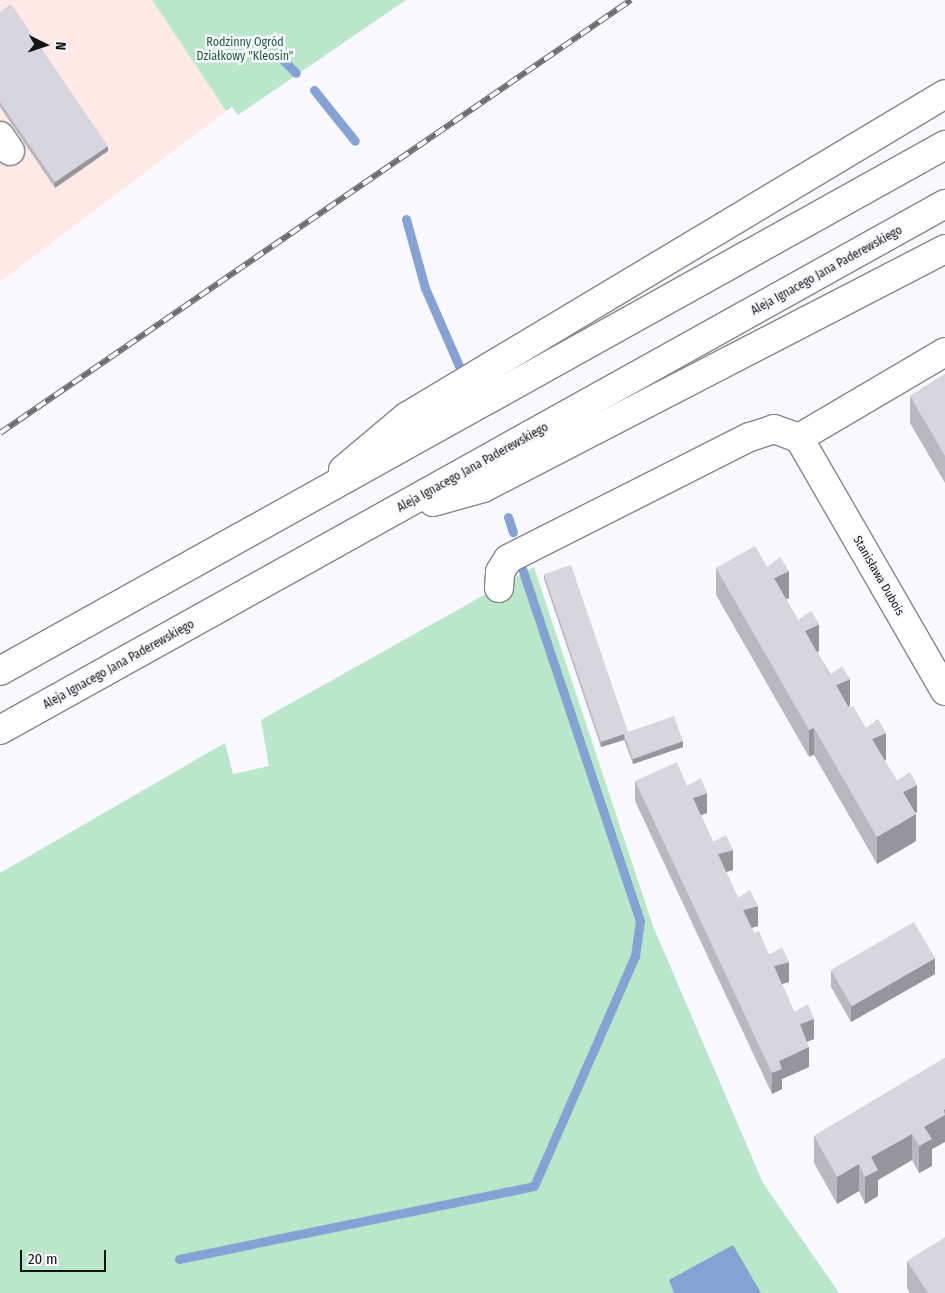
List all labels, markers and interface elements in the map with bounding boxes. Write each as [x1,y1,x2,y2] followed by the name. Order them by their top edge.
[20,20,70,70] north arrow
[197,36,293,64] park label: Rodzinny Ogród Działkowy "Kleosin"
[52,41,69,51] text: N
[749,223,905,319] street label: Aleja Ignacego Jana Paderewskiego
[395,420,551,516] street label: Aleja Ignacego Jana Paderewskiego
[849,534,907,618] street label: Stanisława Dubois
[41,617,197,713] street label: Aleja Ignacego Jana Paderewskiego
[22,1240,109,1272] scale bar
[28,1250,58,1268] text: 20 m

